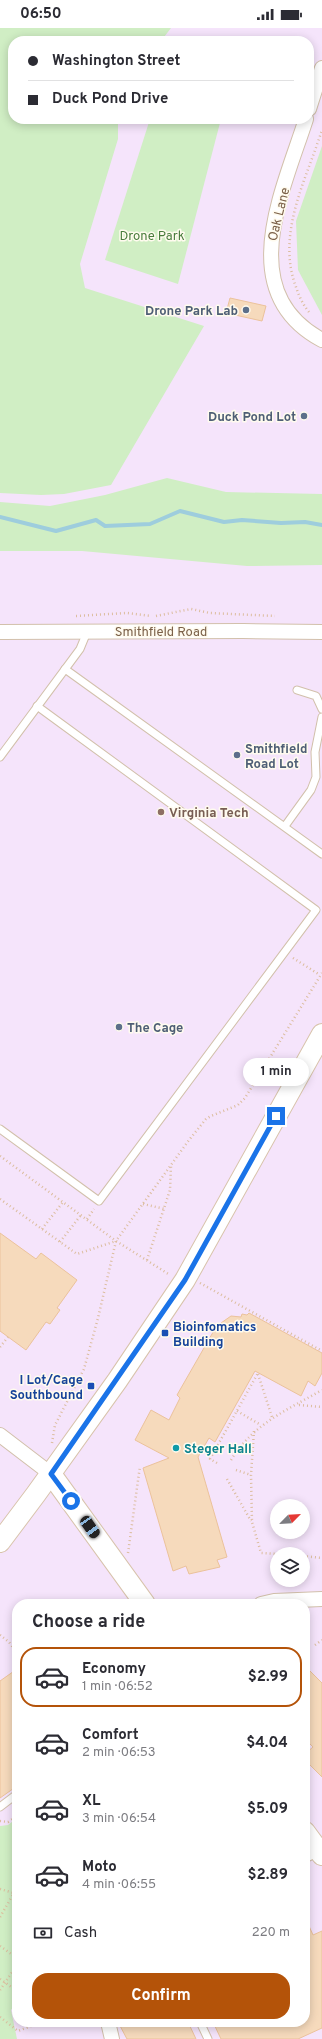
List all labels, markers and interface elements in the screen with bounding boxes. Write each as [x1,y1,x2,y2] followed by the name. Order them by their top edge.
[20,5,62,24] text: 06:50
[52,52,180,71] text: Washington Street
[52,90,168,109] text: Duck Pond Drive
[266,186,294,243] street label: Oak Lane
[119,229,185,245] park label: Drone Park
[145,304,238,320] place label: Drone Park Lab
[241,305,251,315] marker: Drone Park Lab
[208,410,296,426] place label: Duck Pond Lot
[299,411,309,421] marker: Duck Pond Lot
[115,625,207,641] street label: Smithfield Road
[245,742,308,773] place label: Smithfield Road Lot
[232,750,242,760] marker: Smithfield Road Lot
[169,806,249,822] place label: Virginia Tech
[156,807,166,817] marker: Virginia Tech
[127,1021,183,1037] place label: The Cage
[114,1022,124,1032] marker: The Cage
[243,1058,309,1086] callout: 1 min
[260,1064,292,1080] text: 1 min
[267,1107,285,1125] route end
[173,1320,256,1351] place label: Bioinfomatics Building
[160,1328,170,1338] marker: Bioinfomatics Building
[10,1373,83,1404] place label: I Lot/Cage Southbound
[86,1381,96,1391] marker: I Lot/Cage Southbound
[184,1442,252,1458] place label: Steger Hall
[171,1443,181,1453] marker: Steger Hall
[62,1492,80,1510] route start
[270,1499,310,1539] north arrow
[270,1499,310,1587] map controls
[78,1514,102,1540] car
[270,1547,310,1587] button: layers
[32,1611,145,1634] text: Choose a ride
[34,1659,70,1695] icon: car
[82,1660,146,1679] text: Economy
[248,1668,288,1687] text: $2.99
[82,1679,153,1695] text: 1 min · 06:52
[34,1725,70,1761] icon: car
[82,1726,139,1745] text: Comfort
[246,1734,288,1753] text: $4.04
[82,1745,156,1761] text: 2 min · 06:53
[34,1791,70,1827] icon: car
[82,1792,100,1811] text: XL
[247,1800,288,1819] text: $5.09
[82,1811,156,1827] text: 3 min · 06:54
[34,1857,70,1893] icon: car
[82,1858,117,1877] text: Moto
[247,1866,288,1885] text: $2.89
[82,1877,156,1893] text: 4 min · 06:55
[32,1922,54,1944] icon: cash
[64,1924,97,1943] text: Cash
[252,1925,290,1941] text: 220 m
[32,1973,290,2019] button: Confirm

